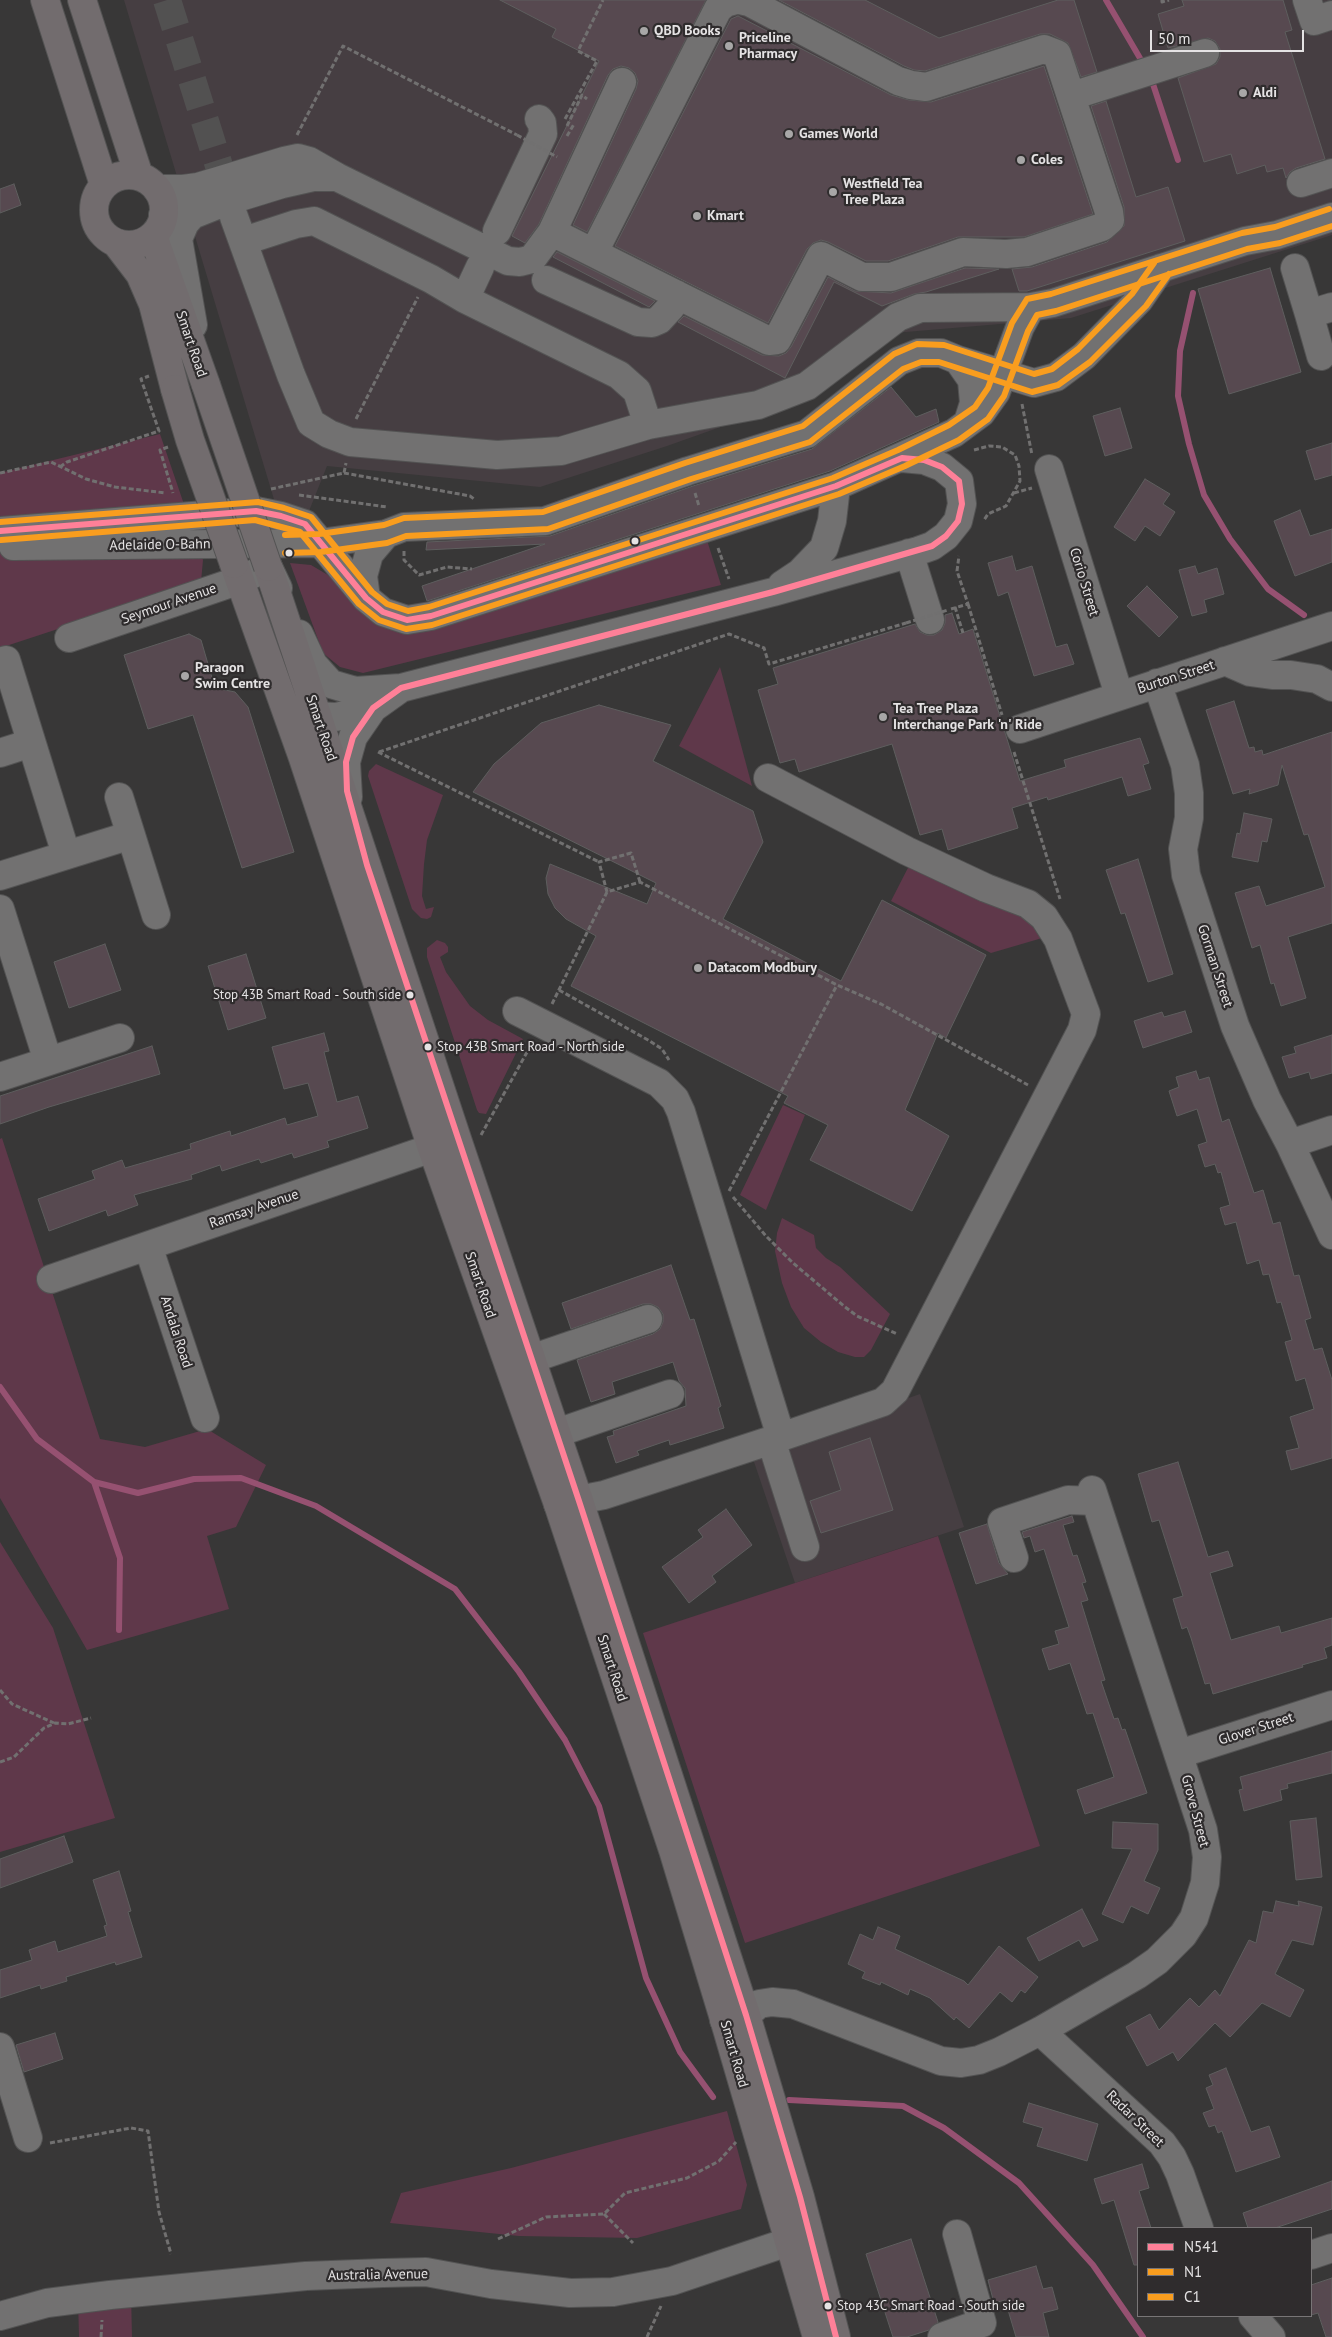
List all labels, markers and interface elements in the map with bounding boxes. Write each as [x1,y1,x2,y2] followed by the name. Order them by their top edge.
[1152,20,1306,52] scale bar
[654,23,720,39] place label: QBD Books
[638,25,650,37] marker: QBD Books
[1158,29,1191,48] text: 50 m
[739,30,797,62] place label: Priceline Pharmacy
[723,40,735,52] marker: Priceline Pharmacy
[1253,85,1277,101] place label: Aldi
[1237,87,1249,99] marker: Aldi
[799,126,878,142] place label: Games World
[783,128,795,140] marker: Games World
[1031,152,1063,168] place label: Coles
[1015,154,1027,166] marker: Coles
[843,176,923,208] place label: Westfield Tea Tree Plaza
[827,186,839,198] marker: Westfield Tea Tree Plaza
[707,208,744,224] place label: Kmart
[691,210,703,222] marker: Kmart
[172,309,210,379] street label: Smart Road
[109,536,211,554] street label: Adelaide O-Bahn
[630,536,640,546] unlabelled marker
[1066,546,1102,618] street label: Corio Street
[284,548,294,558] unlabelled marker
[119,580,219,628] street label: Seymour Avenue
[1135,657,1217,697] street label: Burton Street
[195,660,270,692] place label: Paragon Swim Centre
[179,670,191,682] marker: Paragon Swim Centre
[302,693,340,763] street label: Smart Road
[893,701,1042,734] place label: Tea Tree Plaza Interchange Park 'n' Ride
[877,711,889,723] marker: Tea Tree Plaza Interchange Park 'n' Ride
[1194,922,1236,1010] street label: Gorman Street
[708,960,817,976] place label: Datacom Modbury
[692,962,704,974] marker: Datacom Modbury
[213,987,401,1003] place label: Stop 43B Smart Road - South side
[405,990,415,1000] marker: Stop 43B Smart Road - South side
[437,1039,625,1055] place label: Stop 43B Smart Road - North side
[423,1042,433,1052] marker: Stop 43B Smart Road - North side
[207,1186,301,1232] street label: Ramsay Avenue
[461,1250,499,1320] street label: Smart Road
[156,1294,196,1370] street label: Andala Road
[593,1633,631,1703] street label: Smart Road
[1216,1709,1296,1749] street label: Glover Street
[1177,1773,1213,1849] street label: Grove Street
[716,2018,752,2090] street label: Smart Road
[1103,2087,1167,2151] street label: Radar Street
[1137,2227,1312,2317] legend
[1184,2237,1219,2256] text: N541
[1184,2262,1202,2281] text: N1
[328,2266,428,2284] street label: Australia Avenue
[1184,2287,1201,2306] text: C1
[837,2298,1025,2314] place label: Stop 43C Smart Road - South side
[823,2301,833,2311] marker: Stop 43C Smart Road - South side

